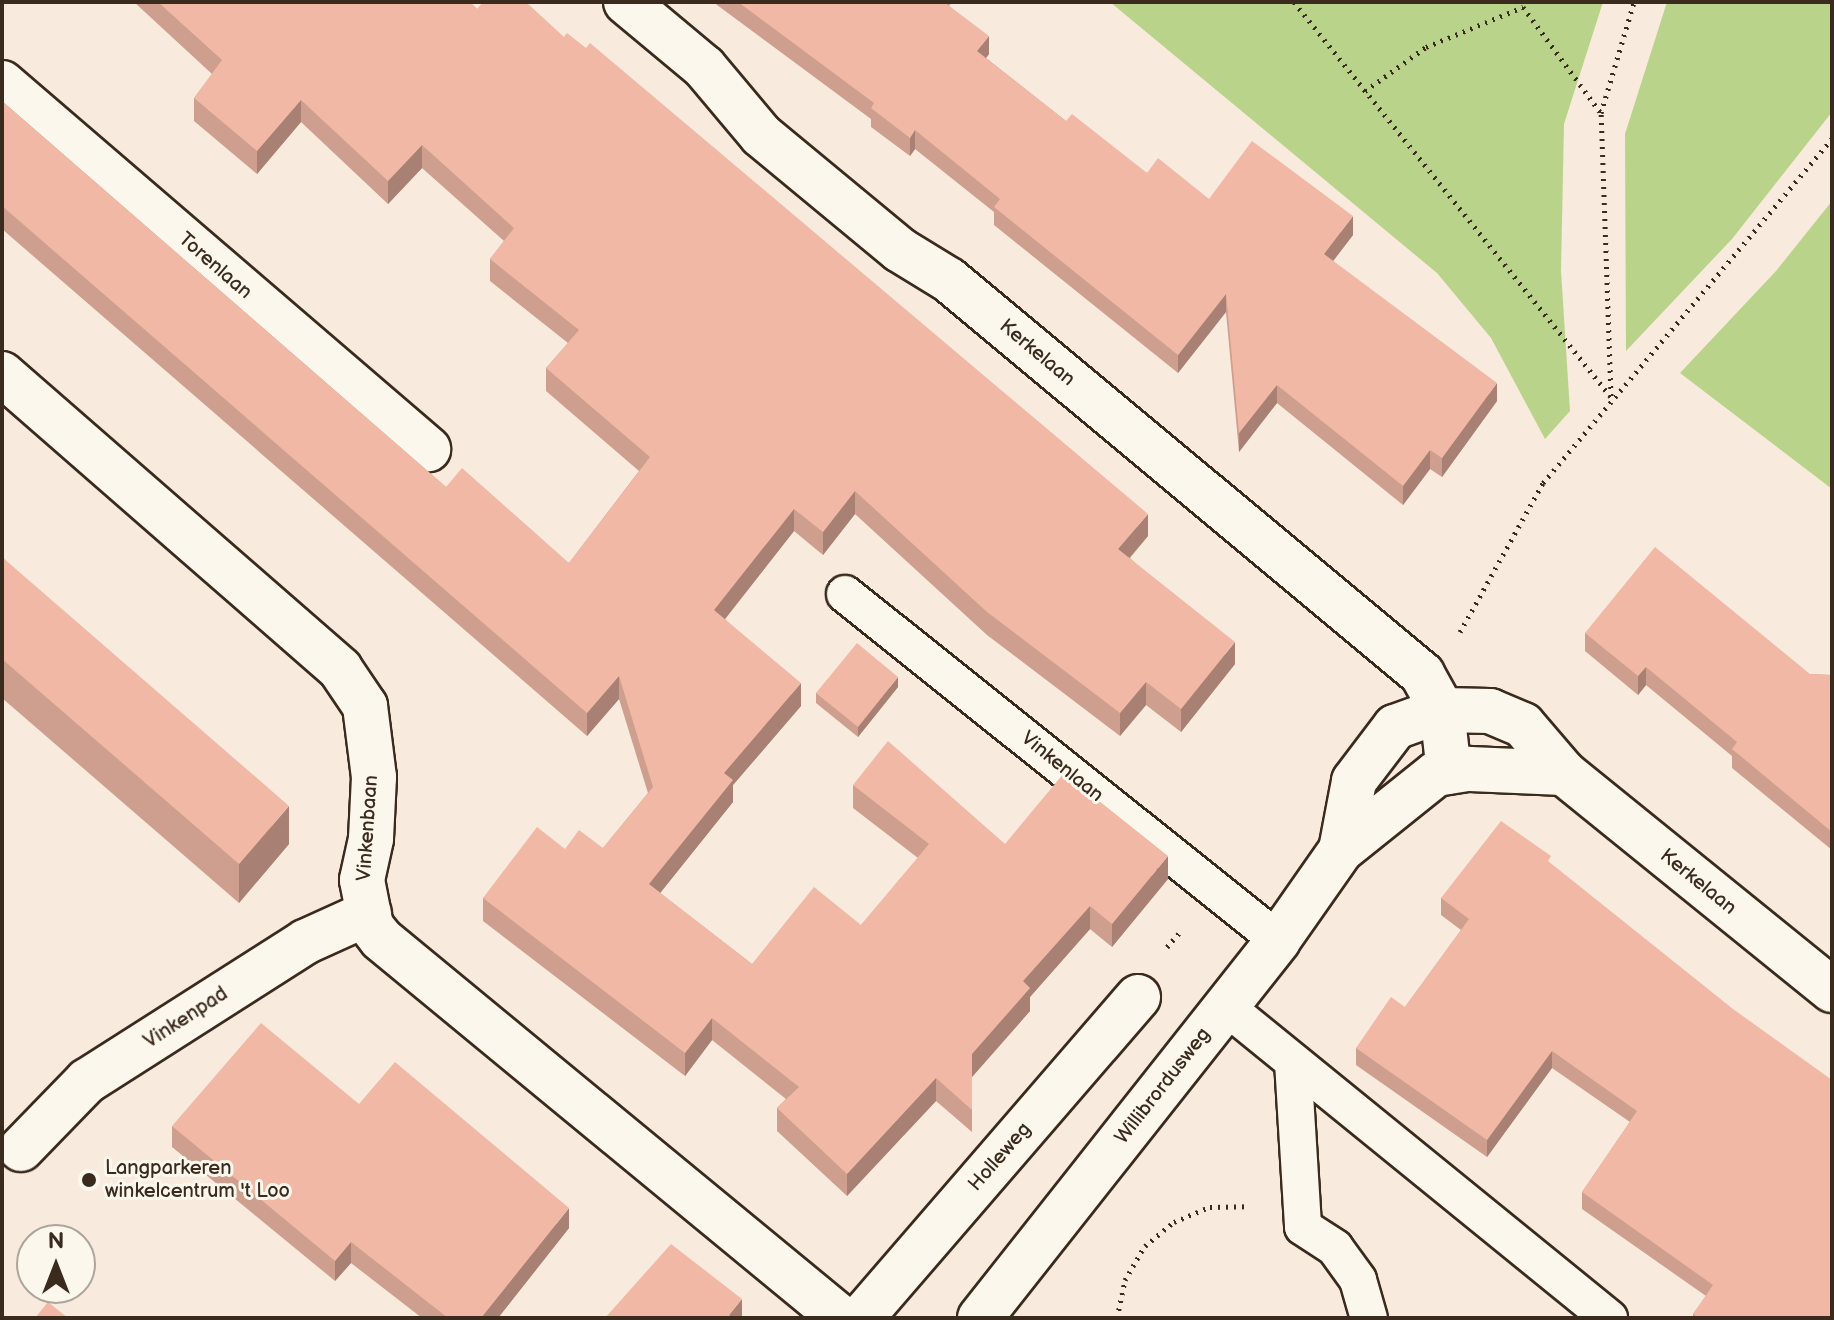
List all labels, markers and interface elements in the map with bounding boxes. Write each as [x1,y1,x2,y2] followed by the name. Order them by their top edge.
[173,228,257,304] street label: Torenlaan
[994,314,1080,392] street label: Kerkelaan
[1016,726,1108,808] street label: Vinkenlaan
[352,774,384,882] street label: Vinkenbaan
[1655,844,1741,920] street label: Kerkelaan
[140,982,232,1054] street label: Vinkenpad
[1110,1023,1216,1149] street label: Willibrordusweg
[964,1118,1036,1196] street label: Holleweg
[105,1156,290,1203] place label: Langparkeren winkelcentrum 't Loo
[80,1171,98,1189] marker: Langparkeren winkelcentrum 't Loo
[16,1224,96,1304] north arrow
[48,1228,64,1255] text: N

